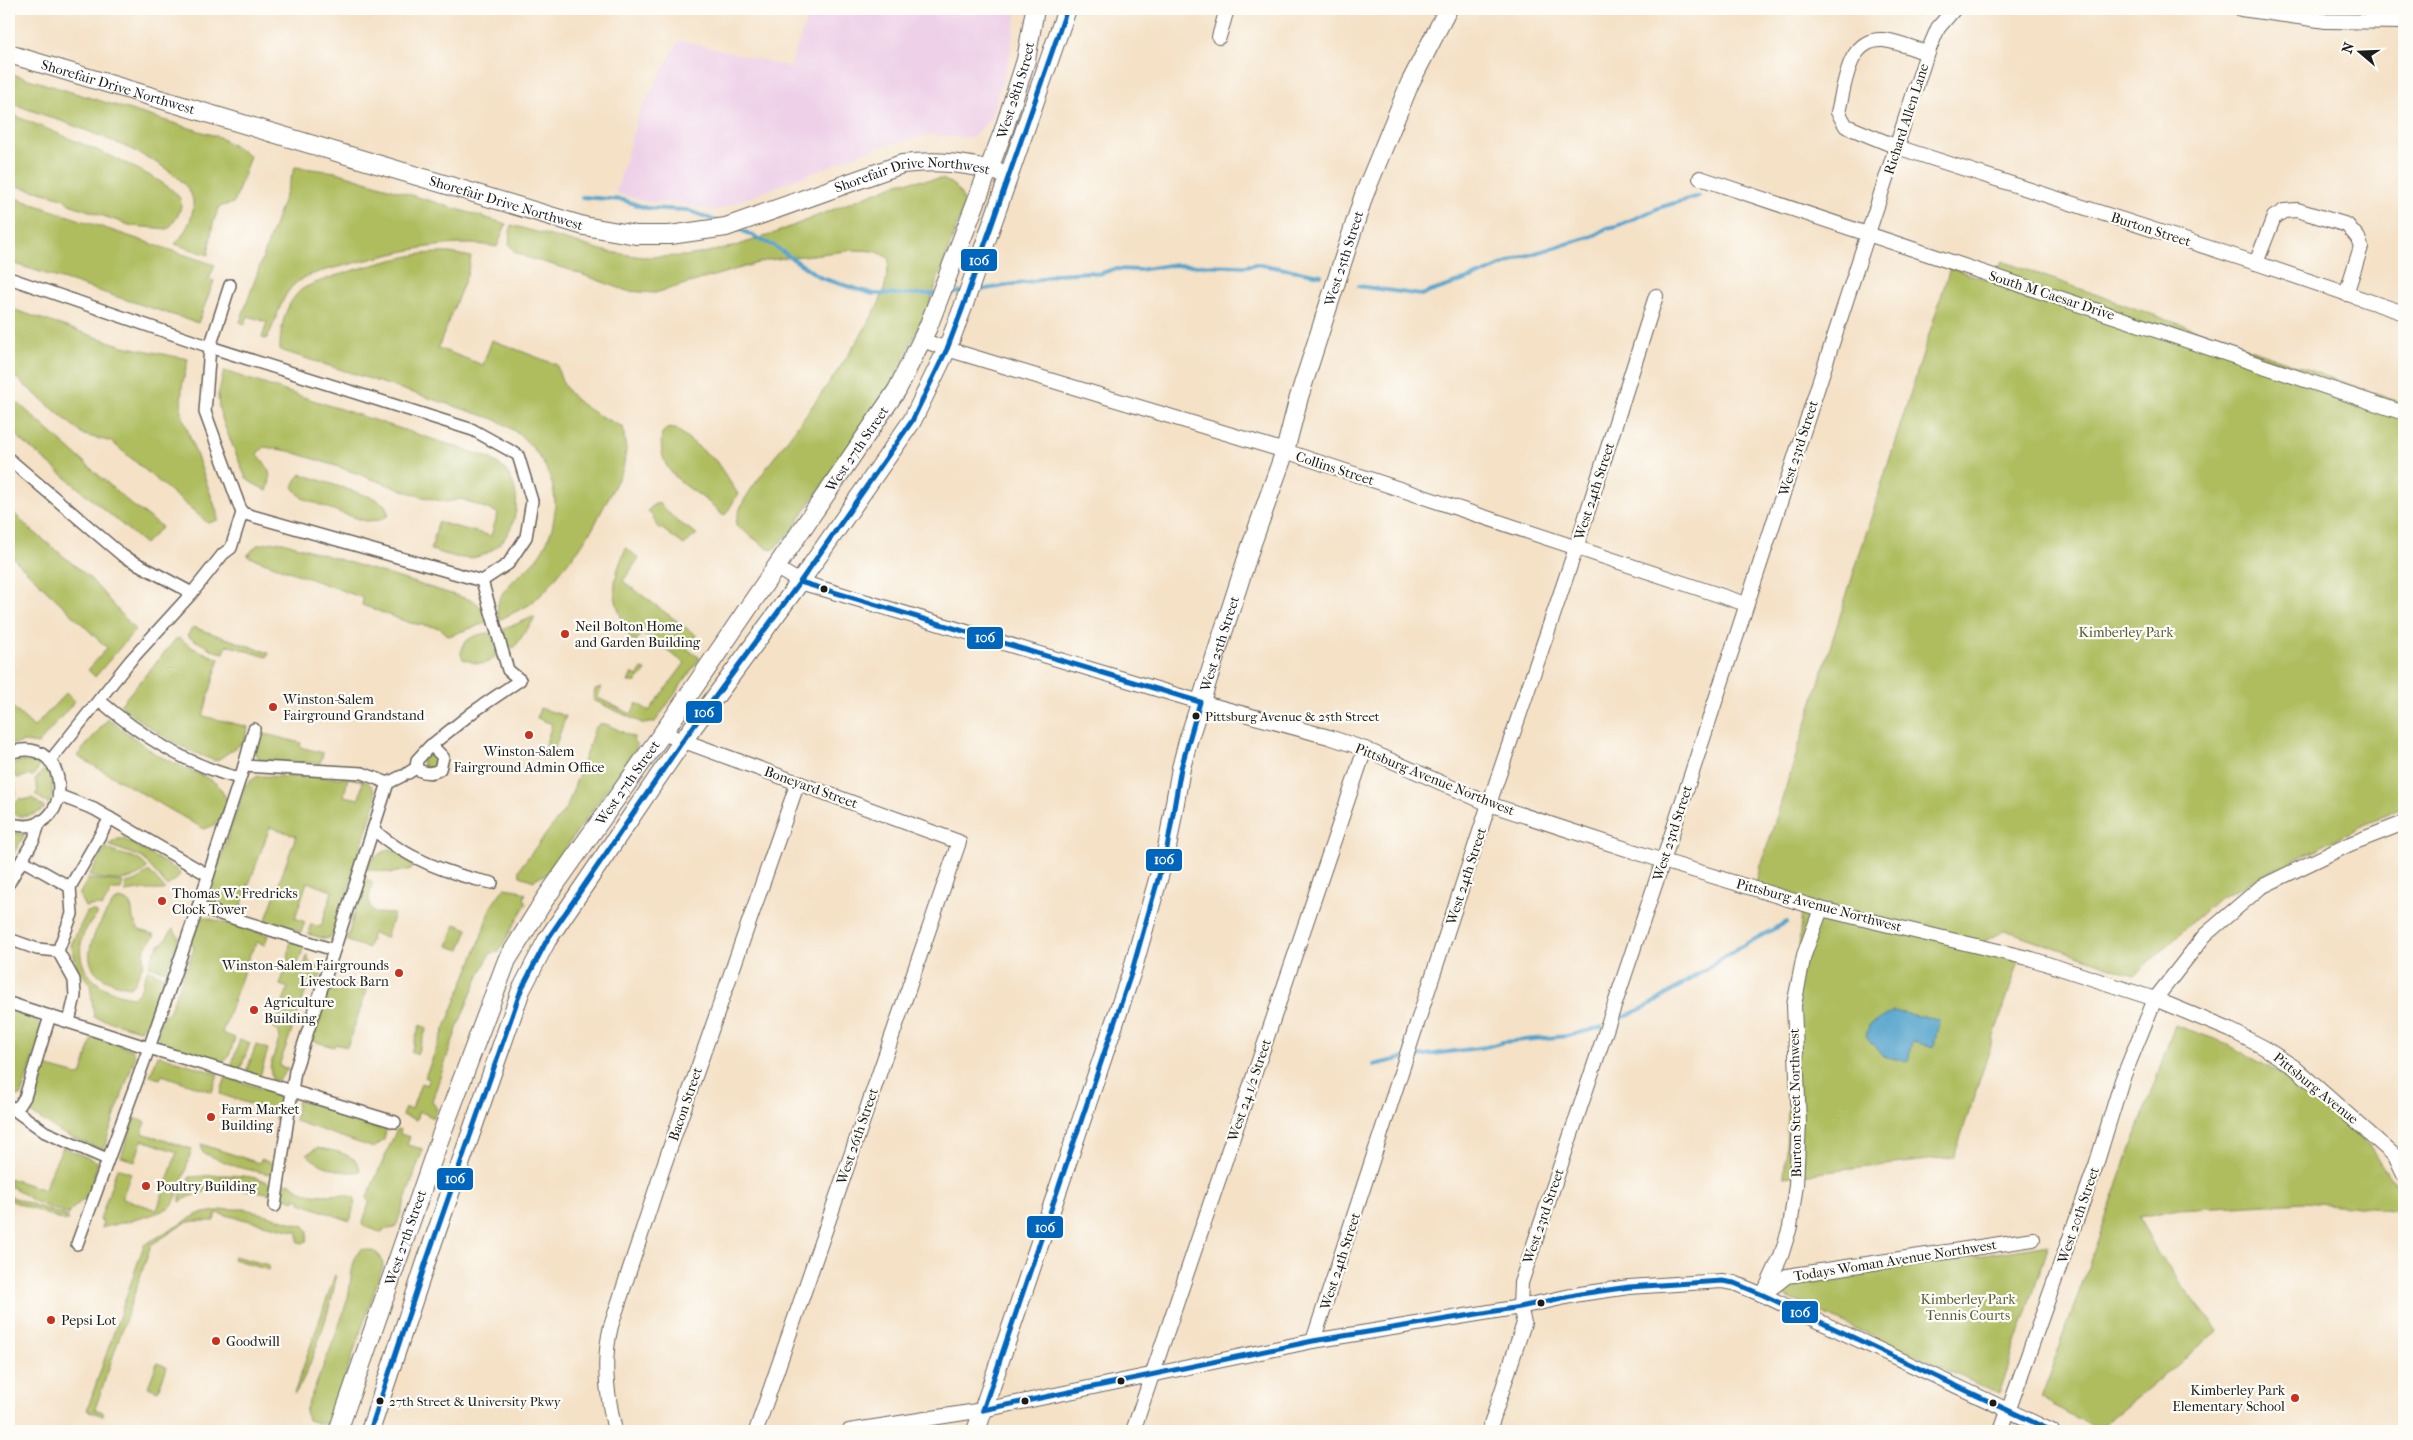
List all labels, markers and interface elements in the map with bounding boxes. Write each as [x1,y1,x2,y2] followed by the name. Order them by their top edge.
[2336,28,2386,78] north arrow
[2338,40,2358,56] text: N
[993,41,1038,142] street label: West 28th Street
[39,56,197,118] street label: Shorefair Drive Northwest
[1881,61,1932,177] street label: Richard Allen Lane
[832,154,991,196] street label: Shorefair Drive Northwest
[427,172,585,234] street label: Shorefair Drive Northwest
[1321,209,1367,309] street label: West 25th Street
[2109,209,2193,250] street label: Burton Street
[960,248,998,272] line badge: 106
[969,252,990,269] text: 106
[1987,267,2117,324] street label: South M Caesar Drive
[1775,398,1822,499] street label: West 23rd Street
[822,403,892,496] street label: West 27th Street
[1570,440,1618,543] street label: West 24th Street
[1293,448,1376,489] street label: Collins Street
[819,584,829,594] unlabelled marker
[1196,594,1243,695] street label: West 25th Street
[575,618,701,651] place label: Neil Bolton Home and Garden Building
[2079,624,2174,641] park label: Kimberley Park
[966,626,1004,650] line badge: 106
[559,628,571,640] marker: Neil Bolton Home and Garden Building
[975,629,996,646] text: 106
[282,691,425,724] place label: Winston-Salem Fairground Grandstand
[685,700,723,724] line badge: 106
[267,701,279,713] marker: Winston-Salem Fairground Grandstand
[694,704,715,721] text: 106
[1205,709,1380,724] place label: Pittsburg Avenue & 25th Street
[1191,711,1201,721] marker: Pittsburg Avenue & 25th Street
[523,729,535,741] marker: Winston-Salem Fairground Admin Office
[592,737,664,829] street label: West 27th Street
[1353,740,1517,819] street label: Pittsburg Avenue Northwest
[454,743,605,776] place label: Winston-Salem Fairground Admin Office
[762,763,860,812] street label: Boneyard Street
[1649,783,1696,884] street label: West 23rd Street
[1442,825,1490,928] street label: West 24th Street
[1145,848,1183,872] line badge: 106
[1154,851,1175,868] text: 106
[1734,875,1903,936] street label: Pittsburg Avenue Northwest
[172,885,298,918] place label: Thomas W. Fredricks Clock Tower
[156,895,168,907] marker: Thomas W. Fredricks Clock Tower
[221,957,389,990] place label: Winston-Salem Fairgrounds Livestock Barn
[393,967,405,979] marker: Winston-Salem Fairgrounds Livestock Barn
[263,994,334,1027] place label: Agriculture Building
[248,1004,260,1016] marker: Agriculture Building
[1786,1028,1805,1178] street label: Burton Street Northwest
[1224,1037,1275,1144] street label: West 24 1/2 Street
[2270,1049,2362,1128] street label: Pittsburg Avenue
[665,1065,706,1143] street label: Bacon Street
[833,1086,882,1187] street label: West 26th Street
[221,1101,300,1134] place label: Farm Market Building
[205,1111,217,1123] marker: Farm Market Building
[2054,1165,2103,1266] street label: West 20th Street
[1519,1166,1568,1267] street label: West 23rd Street
[436,1167,474,1191] line badge: 106
[445,1170,466,1187] text: 106
[156,1178,257,1195] place label: Poultry Building
[140,1180,152,1192] marker: Poultry Building
[381,1188,430,1288] street label: West 27th Street
[1316,1210,1364,1313] street label: West 24th Street
[1026,1215,1064,1239] line badge: 106
[1035,1219,1056,1236] text: 106
[1792,1236,1998,1285] street label: Todays Woman Avenue Northwest
[1921,1291,2016,1324] park label: Kimberley Park Tennis Courts
[1536,1298,1546,1308] unlabelled marker
[1781,1300,1819,1324] line badge: 106
[1790,1304,1811,1321] text: 106
[61,1312,117,1329] place label: Pepsi Lot
[45,1314,57,1326] marker: Pepsi Lot
[226,1333,280,1350] place label: Goodwill
[210,1335,222,1347] marker: Goodwill
[1116,1376,1126,1386] unlabelled marker
[2172,1382,2286,1415] place label: Kimberley Park Elementary School
[2289,1392,2301,1404] marker: Kimberley Park Elementary School
[389,1394,562,1409] place label: 27th Street & University Pkwy
[375,1396,385,1406] marker: 27th Street & University Pkwy
[1020,1396,1030,1406] unlabelled marker
[1988,1398,1998,1408] unlabelled marker

